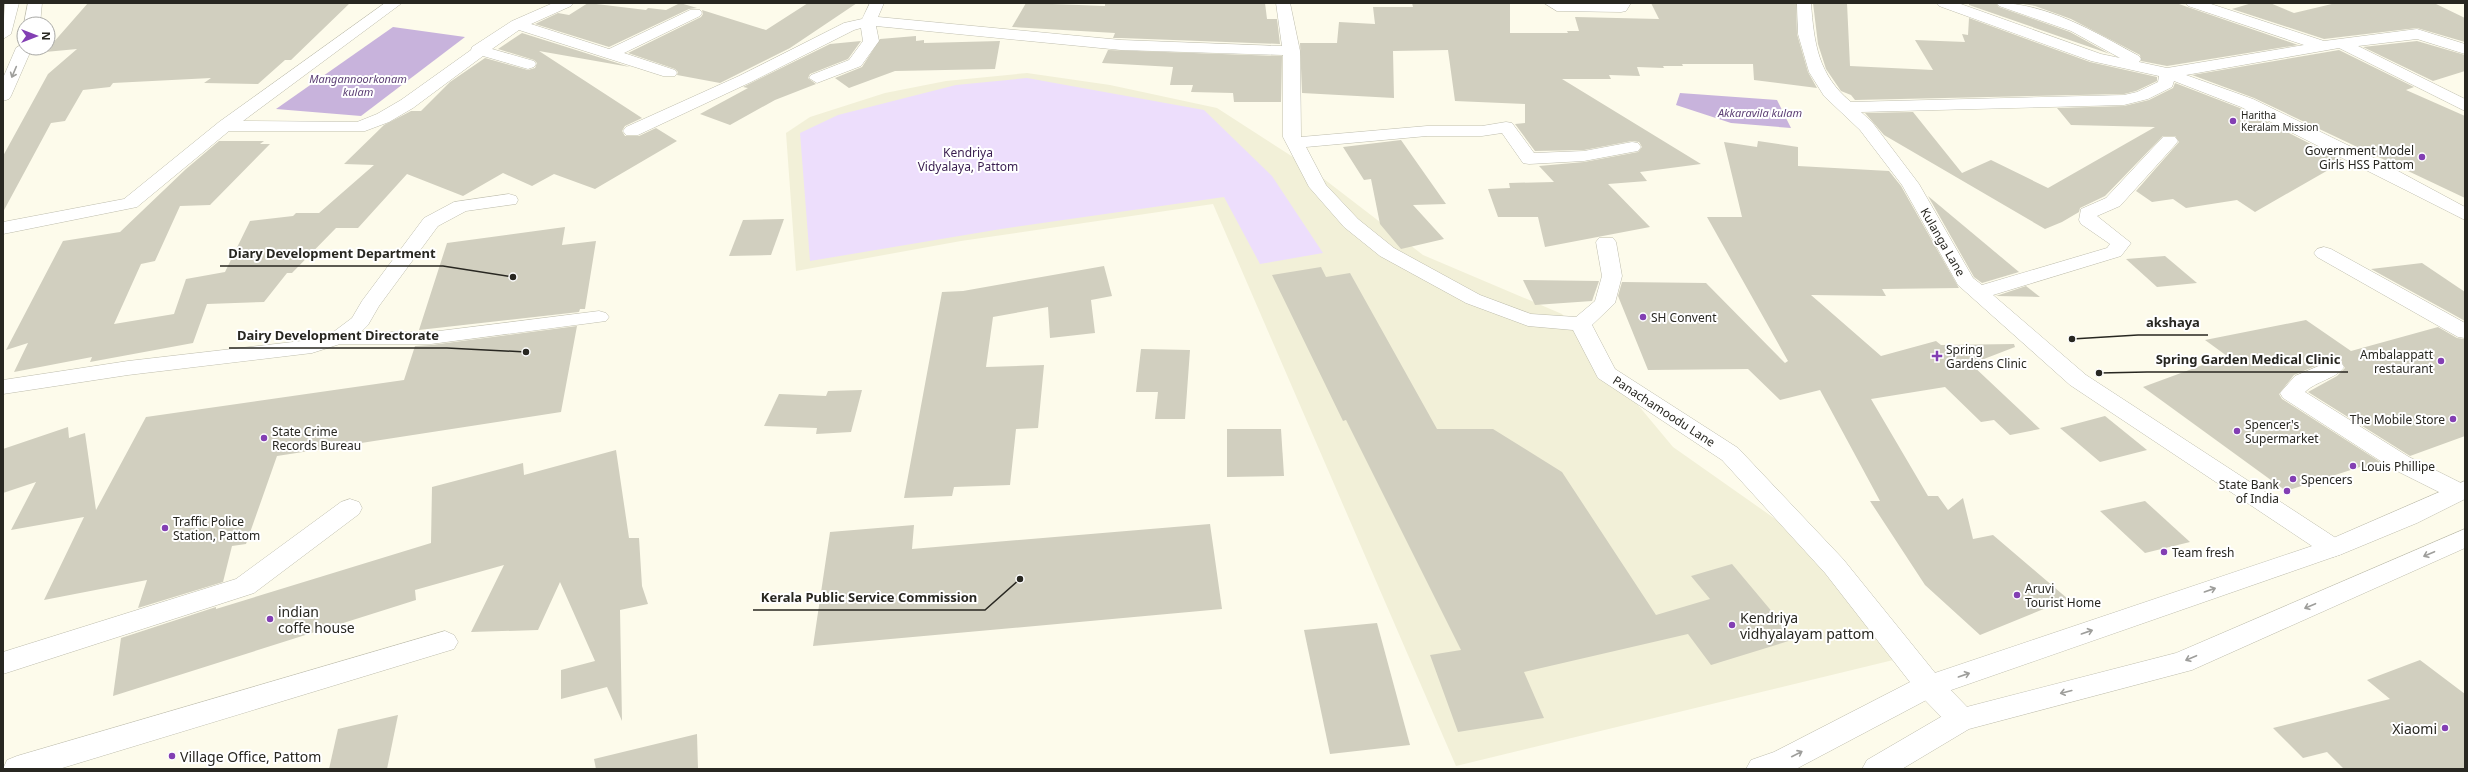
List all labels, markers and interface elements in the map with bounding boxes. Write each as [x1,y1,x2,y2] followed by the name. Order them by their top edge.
[16,16,56,56] north arrow
[39,32,54,40] text: N
[10,66,17,78] one-way arrow
[309,71,407,99] water label: Mangannoorkonam kulam
[1717,105,1802,120] water label: Akkaravila kulam
[2241,108,2319,134] place label: Haritha Keralam Mission
[2228,116,2238,126] marker: Haritha Keralam Mission
[2305,142,2414,173] place label: Government Model Girls HSS Pattom
[918,144,1018,175] park label: Kendriya Vidyalaya, Pattom
[2417,152,2427,162] marker: Government Model Girls HSS Pattom
[1917,205,1970,280] street label: Kulanga Lane
[220,241,443,266] callout: Diary Development Department
[228,244,436,262] text: Diary Development Department
[1651,309,1717,326] place label: SH Convent
[2138,310,2208,335] callout: akshaya
[1638,312,1648,322] marker: SH Convent
[2146,313,2200,331] text: akshaya
[229,323,447,348] callout: Dairy Development Directorate
[237,326,439,344] text: Dairy Development Directorate
[1946,341,2027,372] place label: Spring Gardens Clinic
[2360,346,2434,377] place label: Ambalappatt restaurant
[2147,347,2348,372] callout: Spring Garden Medical Clinic
[1931,350,1943,362] marker: Spring Gardens Clinic
[2156,350,2341,368] text: Spring Garden Medical Clinic
[2436,356,2446,366] marker: Ambalappatt restaurant
[1610,371,1719,451] street label: Panachamoodu Lane
[2350,411,2445,428] place label: The Mobile Store
[2448,414,2458,424] marker: The Mobile Store
[2245,416,2319,447] place label: Spencer's Supermarket
[272,423,361,454] place label: State Crime Records Bureau
[2232,426,2242,436] marker: Spencer's Supermarket
[259,433,269,443] marker: State Crime Records Bureau
[2361,458,2435,475] place label: Louis Phillipe
[2348,461,2358,471] marker: Louis Phillipe
[2301,471,2353,488] place label: Spencers
[2288,474,2298,484] marker: Spencers
[2219,476,2280,507] place label: State Bank of India
[2282,486,2292,496] marker: State Bank of India
[173,513,260,544] place label: Traffic Police Station, Pattom
[160,523,170,533] marker: Traffic Police Station, Pattom
[2172,544,2234,561] place label: Team fresh
[2159,547,2169,557] marker: Team fresh
[2424,551,2436,559] one-way arrow
[2025,580,2101,611] place label: Aruvi Tourist Home
[753,585,985,610] callout: Kerala Public Service Commission
[2203,586,2216,593] one-way arrow
[761,588,977,606] text: Kerala Public Service Commission
[2012,590,2022,600] marker: Aruvi Tourist Home
[278,602,355,637] place label: indian coffe house
[2305,603,2317,610] one-way arrow
[1740,608,1874,643] place label: Kendriya vidhyalayam pattom
[265,614,275,624] marker: indian coffe house
[1727,620,1737,630] marker: Kendriya vidhyalayam pattom
[2081,628,2093,636] one-way arrow
[2185,655,2197,662] one-way arrow
[1958,670,1970,678] one-way arrow
[2059,689,2072,697] one-way arrow
[2392,719,2437,738] place label: Xiaomi
[2440,723,2450,733] marker: Xiaomi
[180,747,321,766] place label: Village Office, Pattom
[1791,750,1803,758] one-way arrow
[167,751,177,761] marker: Village Office, Pattom

